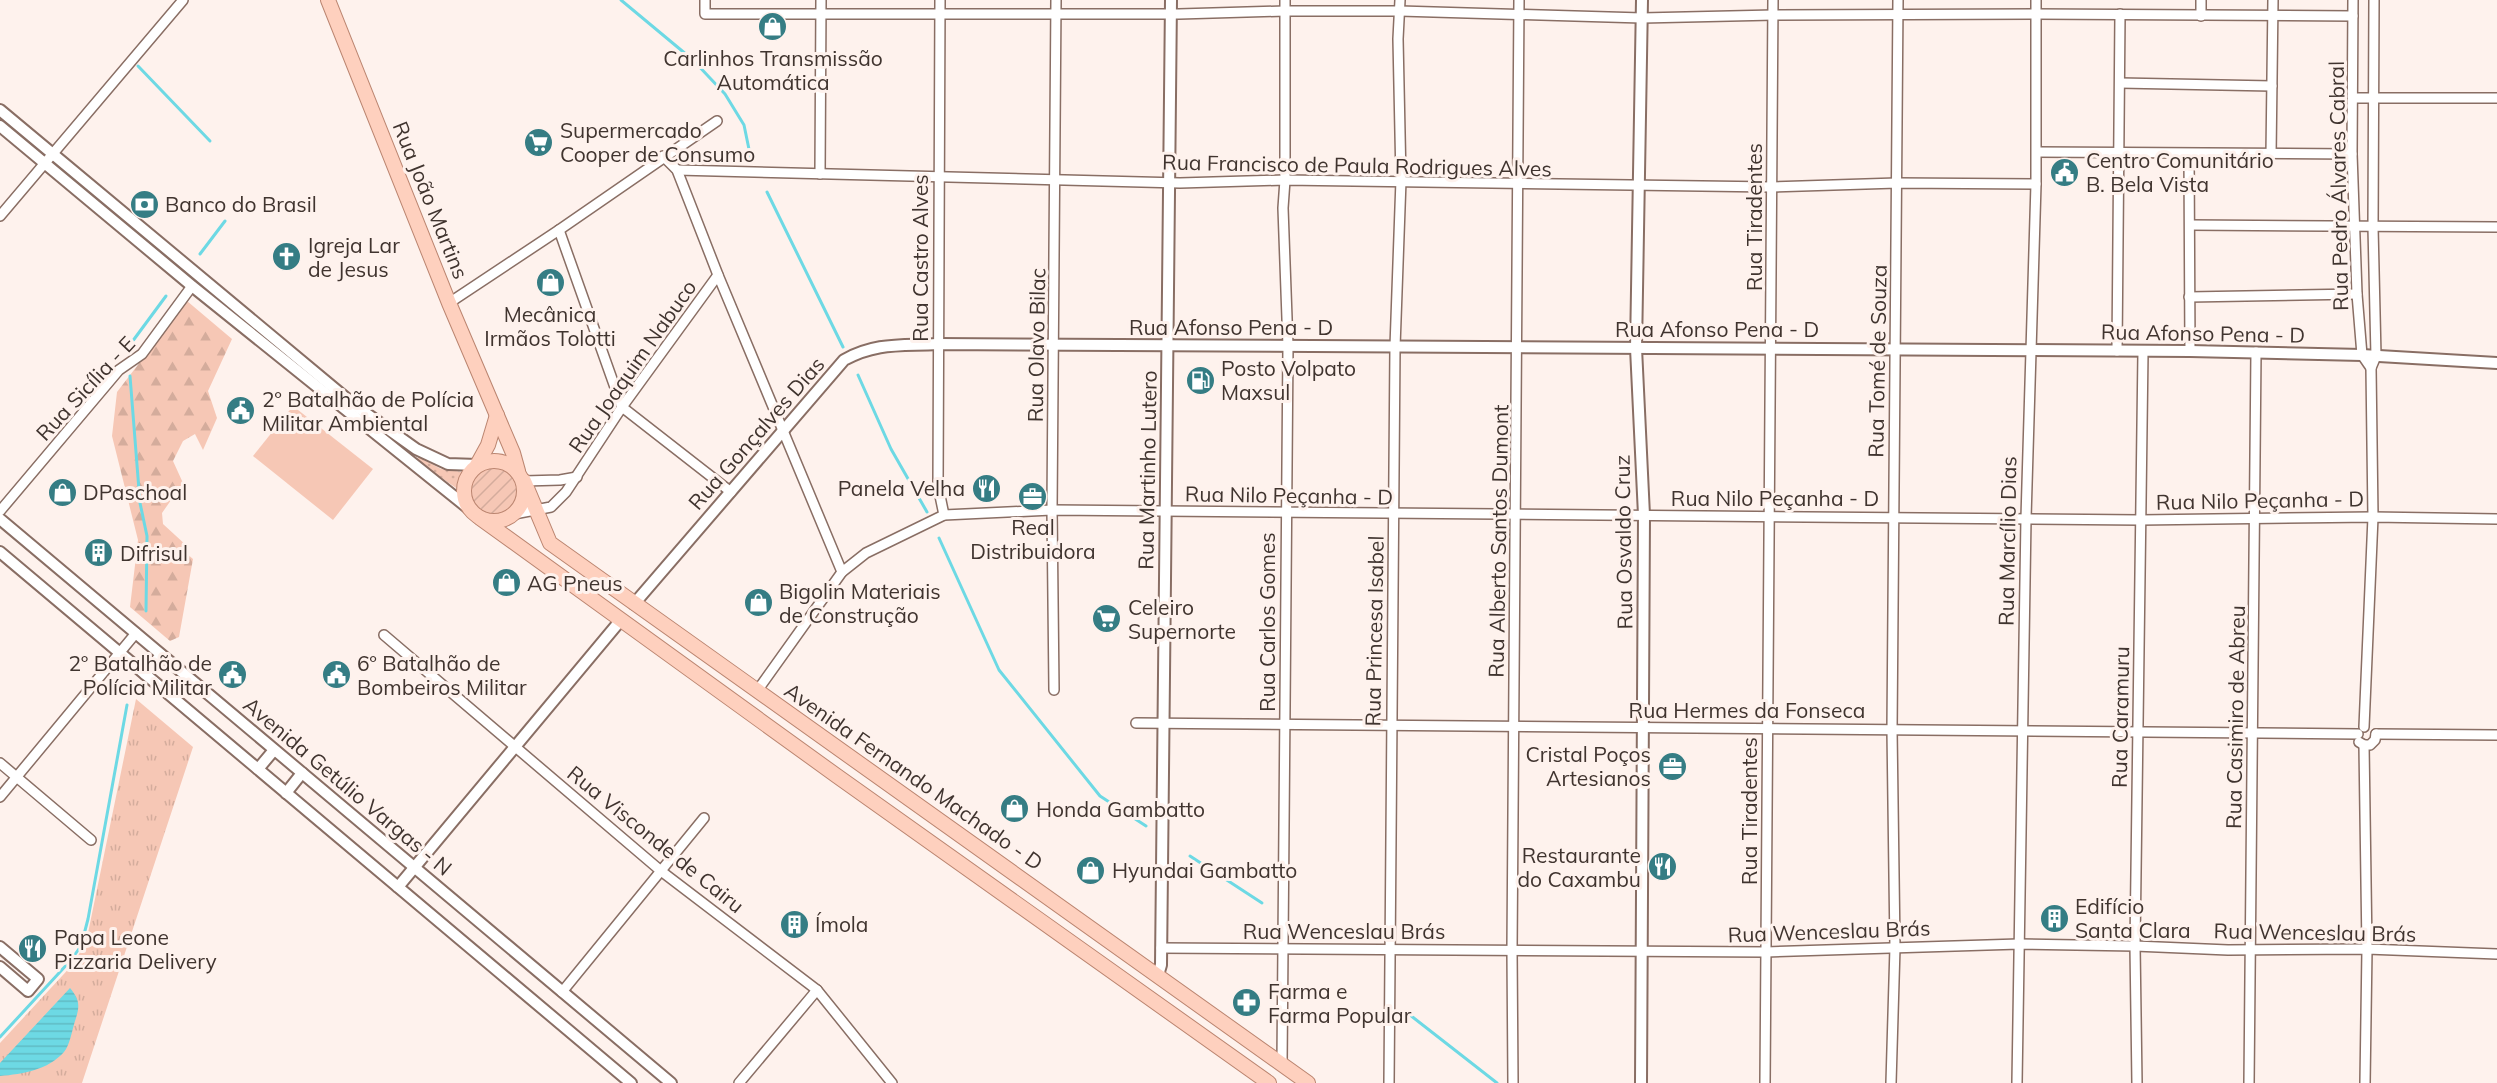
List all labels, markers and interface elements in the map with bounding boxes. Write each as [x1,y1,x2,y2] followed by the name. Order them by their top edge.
[757,11,789,43] shop icon: Carlinhos Transmissão Automática
[663,45,883,95] place label: Carlinhos Transmissão Automática
[2323,61,2353,311] street label: Rua Pedro Álvares Cabral
[388,117,474,283] street label: Rua João Martins
[560,117,755,167] place label: Supermercado Cooper de Consumo
[523,126,555,158] supermarket icon: Supermercado Cooper de Consumo
[1741,143,1767,291] street label: Rua Tiradentes
[2086,147,2274,197] place label: Centro Comunitário B. Bela Vista
[1162,149,1552,181] street label: Rua Francisco de Paula Rodrigues Alves
[2049,156,2081,188] public building icon: Centro Comunitário B. Bela Vista
[907,174,933,342] street label: Rua Castro Alves
[128,188,160,220] bank icon: Banco do Brasil
[165,191,317,217] place label: Banco do Brasil
[308,232,400,282] place label: Igreja Lar de Jesus
[271,241,303,273] church icon: Igreja Lar de Jesus
[1862,264,1892,458] street label: Rua Tomé de Souza
[534,267,566,299] shop icon: Mecânica Irmãos Tolotti
[1022,268,1050,422] street label: Rua Olavo Bilac
[563,275,701,457] street label: Rua Joaquim Nabuco
[484,301,616,351] place label: Mecânica Irmãos Tolotti
[1129,314,1333,340] street label: Rua Afonso Pena - D
[1615,316,1819,342] street label: Rua Afonso Pena - D
[2101,318,2305,348] street label: Rua Afonso Pena - D
[30,330,140,446] street label: Rua Sicília - E
[682,351,830,515] street label: Rua Gonçalves Dias
[1221,355,1356,405] place label: Posto Volpato Maxsul
[1184,364,1216,396] fuel station icon: Posto Volpato Maxsul
[1132,370,1162,570] street label: Rua Martinho Lutero
[262,386,474,436] place label: 2º Batalhão de Polícia Militar Ambiental
[225,395,257,427] public building icon: 2º Batalhão de Polícia Militar Ambiental
[1483,404,1513,678] street label: Rua Alberto Santos Dumont
[1608,454,1638,630] street label: Rua Osvaldo Cruz
[1993,456,2021,626] street label: Rua Marcílio Dias
[970,472,1002,504] restaurant icon: Panela Velha
[838,475,965,501] place label: Panela Velha
[46,476,78,508] shop icon: DPaschoal
[83,479,187,505] place label: DPaschoal
[1017,480,1049,512] office icon: Real Distribuidora
[1185,480,1393,510] street label: Rua Nilo Peçanha - D
[1671,485,1879,511] street label: Rua Nilo Peçanha - D
[2156,485,2364,515] street label: Rua Nilo Peçanha - D
[970,514,1096,564] place label: Real Distribuidora
[1254,532,1280,712] street label: Rua Carlos Gomes
[1359,535,1389,727] street label: Rua Princesa Isabel
[83,537,115,569] building icon: Difrisul
[120,540,188,566] place label: Difrisul
[490,567,522,599] shop icon: AG Pneus
[527,570,623,596] place label: AG Pneus
[779,578,941,628] place label: Bigolin Materiais de Construção
[742,587,774,619] shop icon: Bigolin Materiais de Construção
[1128,594,1236,644] place label: Celeiro Supernorte
[1091,603,1123,635] supermarket icon: Celeiro Supernorte
[2220,605,2250,829] street label: Rua Casimiro de Abreu
[2106,646,2134,788] street label: Rua Caramuru
[69,650,212,700] place label: 2º Batalhão de Polícia Militar
[357,650,527,700] place label: 6º Batalhão de Bombeiros Militar
[217,659,249,691] public building icon: 2º Batalhão de Polícia Militar
[320,659,352,691] public building icon: 6º Batalhão de Bombeiros Militar
[780,677,1048,875] street label: Avenida Fernando Machado - D
[239,691,457,881] street label: Avenida Getúlio Vargas - N
[1629,697,1865,723] street label: Rua Hermes da Fonseca
[1736,737,1762,885] street label: Rua Tiradentes
[1525,741,1651,791] place label: Cristal Poços Artesianos
[1656,750,1688,782] office icon: Cristal Poços Artesianos
[562,760,750,918] street label: Rua Visconde de Cairu
[999,793,1031,825] shop icon: Honda Gambatto
[1036,796,1205,822] place label: Honda Gambatto
[1517,842,1641,892] place label: Restaurante do Caxambu
[1646,851,1678,883] restaurant icon: Restaurante do Caxambu
[1075,854,1107,886] shop icon: Hyundai Gambatto
[1112,857,1297,883] place label: Hyundai Gambatto
[2075,893,2191,943] place label: Edifício Santa Clara
[2038,902,2070,934] building icon: Edifício Santa Clara
[778,908,810,940] building icon: Ímola
[815,911,868,937] place label: Ímola
[1727,914,1931,948] street label: Rua Wenceslau Brás
[2213,917,2417,947] street label: Rua Wenceslau Brás
[1243,918,1445,944] street label: Rua Wenceslau Brás
[54,924,217,974] place label: Papa Leone Pizzaria Delivery
[17,933,49,965] restaurant icon: Papa Leone Pizzaria Delivery
[1268,978,1412,1028] place label: Farma e Farma Popular
[1231,987,1263,1019] pharmacy icon: Farma e Farma Popular

